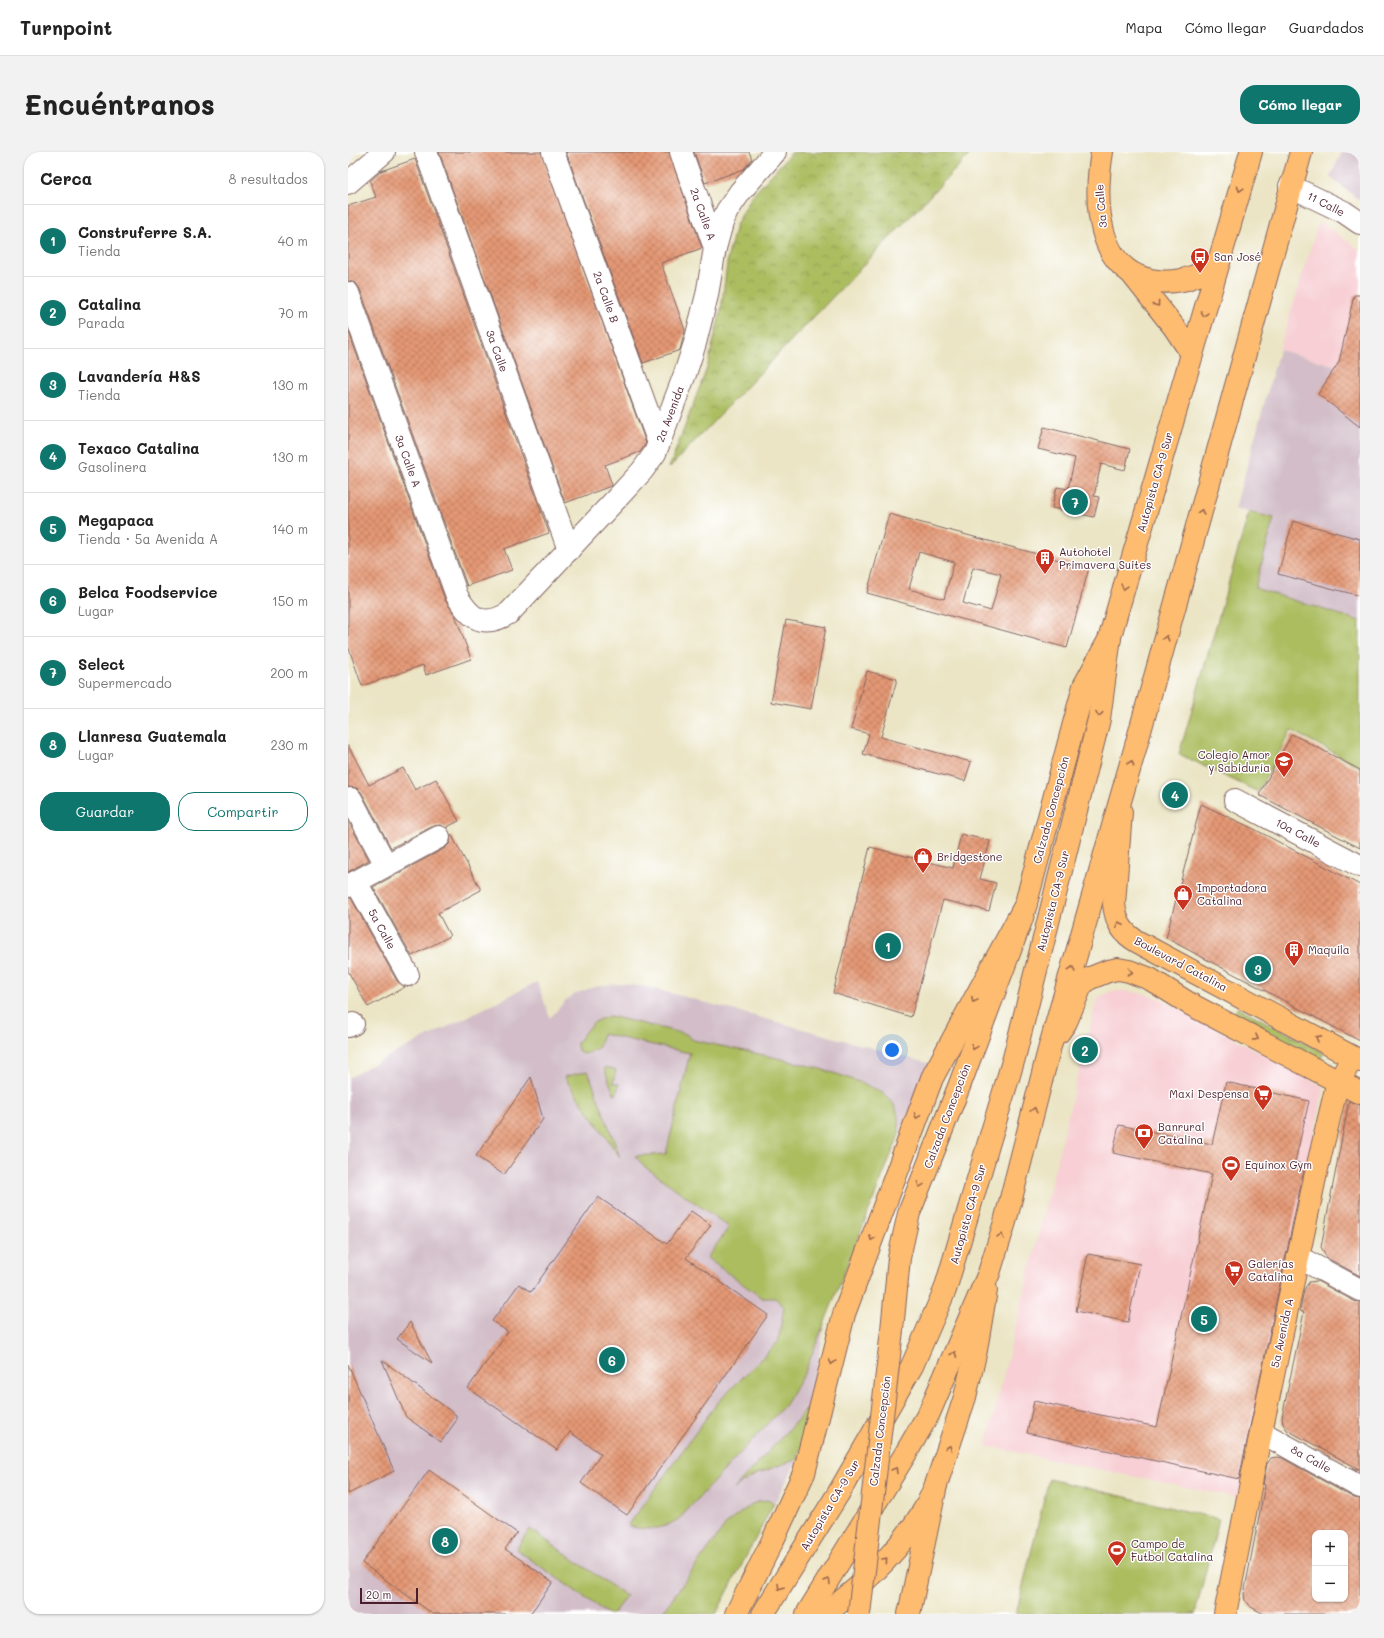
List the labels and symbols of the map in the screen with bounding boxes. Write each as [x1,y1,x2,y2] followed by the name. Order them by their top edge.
[1091,183,1110,229] street label: 3a Calle
[687,186,720,242] street label: 2a Calle A
[1236,186,1245,193] one-way arrow
[1305,188,1348,219] street label: 11 Calle
[1189,246,1211,274] bus stop icon: San José
[1214,249,1262,264] place label: San José
[590,269,623,325] street label: 2a Calle B
[1152,299,1159,306] one-way arrow
[1200,311,1209,318] one-way arrow
[483,328,512,374] street label: 3a Calle
[652,383,687,444] street label: 2a Avenida
[1133,430,1176,534] street label: Autopista CA-9 Sur
[392,432,425,489] street label: 3a Calle A
[1062,487,1088,517] pin: 7
[1196,509,1205,516] one-way arrow
[1059,544,1151,572] place label: Autohotel Primavera Suites
[1034,547,1056,575] building icon: Autohotel Primavera Suites
[1120,583,1129,590] one-way arrow
[1161,634,1170,641] one-way arrow
[1095,711,1104,717] one-way arrow
[1198,747,1270,775] place label: Colegio Amor y Sabiduría
[1273,750,1295,778] school or university icon: Colegio Amor y Sabiduría
[1029,754,1072,865] street label: Calzada Concepción
[1126,760,1135,767] one-way arrow
[1162,780,1188,810] pin: 4
[1273,814,1324,851] street label: 10a Calle
[912,846,934,874] shop icon: Bridgestone
[937,849,1003,864] place label: Bridgestone
[1033,849,1072,953] street label: Autopista CA-9 Sur
[1197,880,1267,908] place label: Importadora Catalina
[1172,883,1194,911] shop icon: Importadora Catalina
[365,906,400,952] street label: 5a Calle
[1116,920,1124,927] one-way arrow
[875,931,901,961] pin: 1
[1132,933,1230,994] street label: Boulevard Catalina
[1283,939,1305,967] building icon: Maquila
[1308,942,1350,957] place label: Maquila
[1245,954,1271,984] pin: 3
[1067,965,1076,972] one-way arrow
[1127,967,1134,975] one-way arrow
[971,996,978,1003] one-way arrow
[1252,1033,1260,1041] one-way arrow
[1072,1035,1098,1065] pin: 2
[1314,1035,1322,1043] one-way arrow
[882,1040,902,1060] your location
[970,1043,978,1050] one-way arrow
[920,1061,973,1170] street label: Calzada Concepción
[1252,1083,1274,1111] supermarket icon: Maxi Despensa
[1169,1086,1249,1101] place label: Maxi Despensa
[1030,1107,1038,1114] one-way arrow
[914,1113,922,1120] one-way arrow
[1158,1119,1204,1147] place label: Banrural Catalina
[1133,1122,1155,1150] bank icon: Banrural Catalina
[1220,1154,1242,1182] sports icon: Equinox Gym
[1245,1157,1312,1172] place label: Equinox Gym
[946,1162,989,1266] street label: Autopista CA-9 Sur
[916,1182,924,1189] one-way arrow
[996,1233,1005,1240] one-way arrow
[869,1235,877,1242] one-way arrow
[1248,1256,1294,1284] place label: Galerías Catalina
[1223,1259,1245,1287] supermarket icon: Galerías Catalina
[1267,1297,1296,1369] street label: 5a Avenida A
[1191,1304,1217,1334] pin: 5
[599,1345,625,1375] pin: 6
[949,1350,957,1357] one-way arrow
[828,1358,837,1365] one-way arrow
[865,1375,894,1487] street label: Calzada Concepción
[1288,1441,1334,1476] street label: 8a Calle
[944,1445,953,1452] one-way arrow
[796,1456,863,1553] street label: Autopista CA-9 Sur
[891,1467,898,1474] one-way arrow
[432,1526,458,1556] pin: 8
[1131,1536,1213,1564] place label: Campo de Futbol Catalina
[1106,1539,1128,1567] sports icon: Campo de Futbol Catalina
[881,1557,888,1564] one-way arrow
[823,1578,830,1585] one-way arrow
[777,1583,785,1590] one-way arrow
[360,1586,418,1605] scale bar

